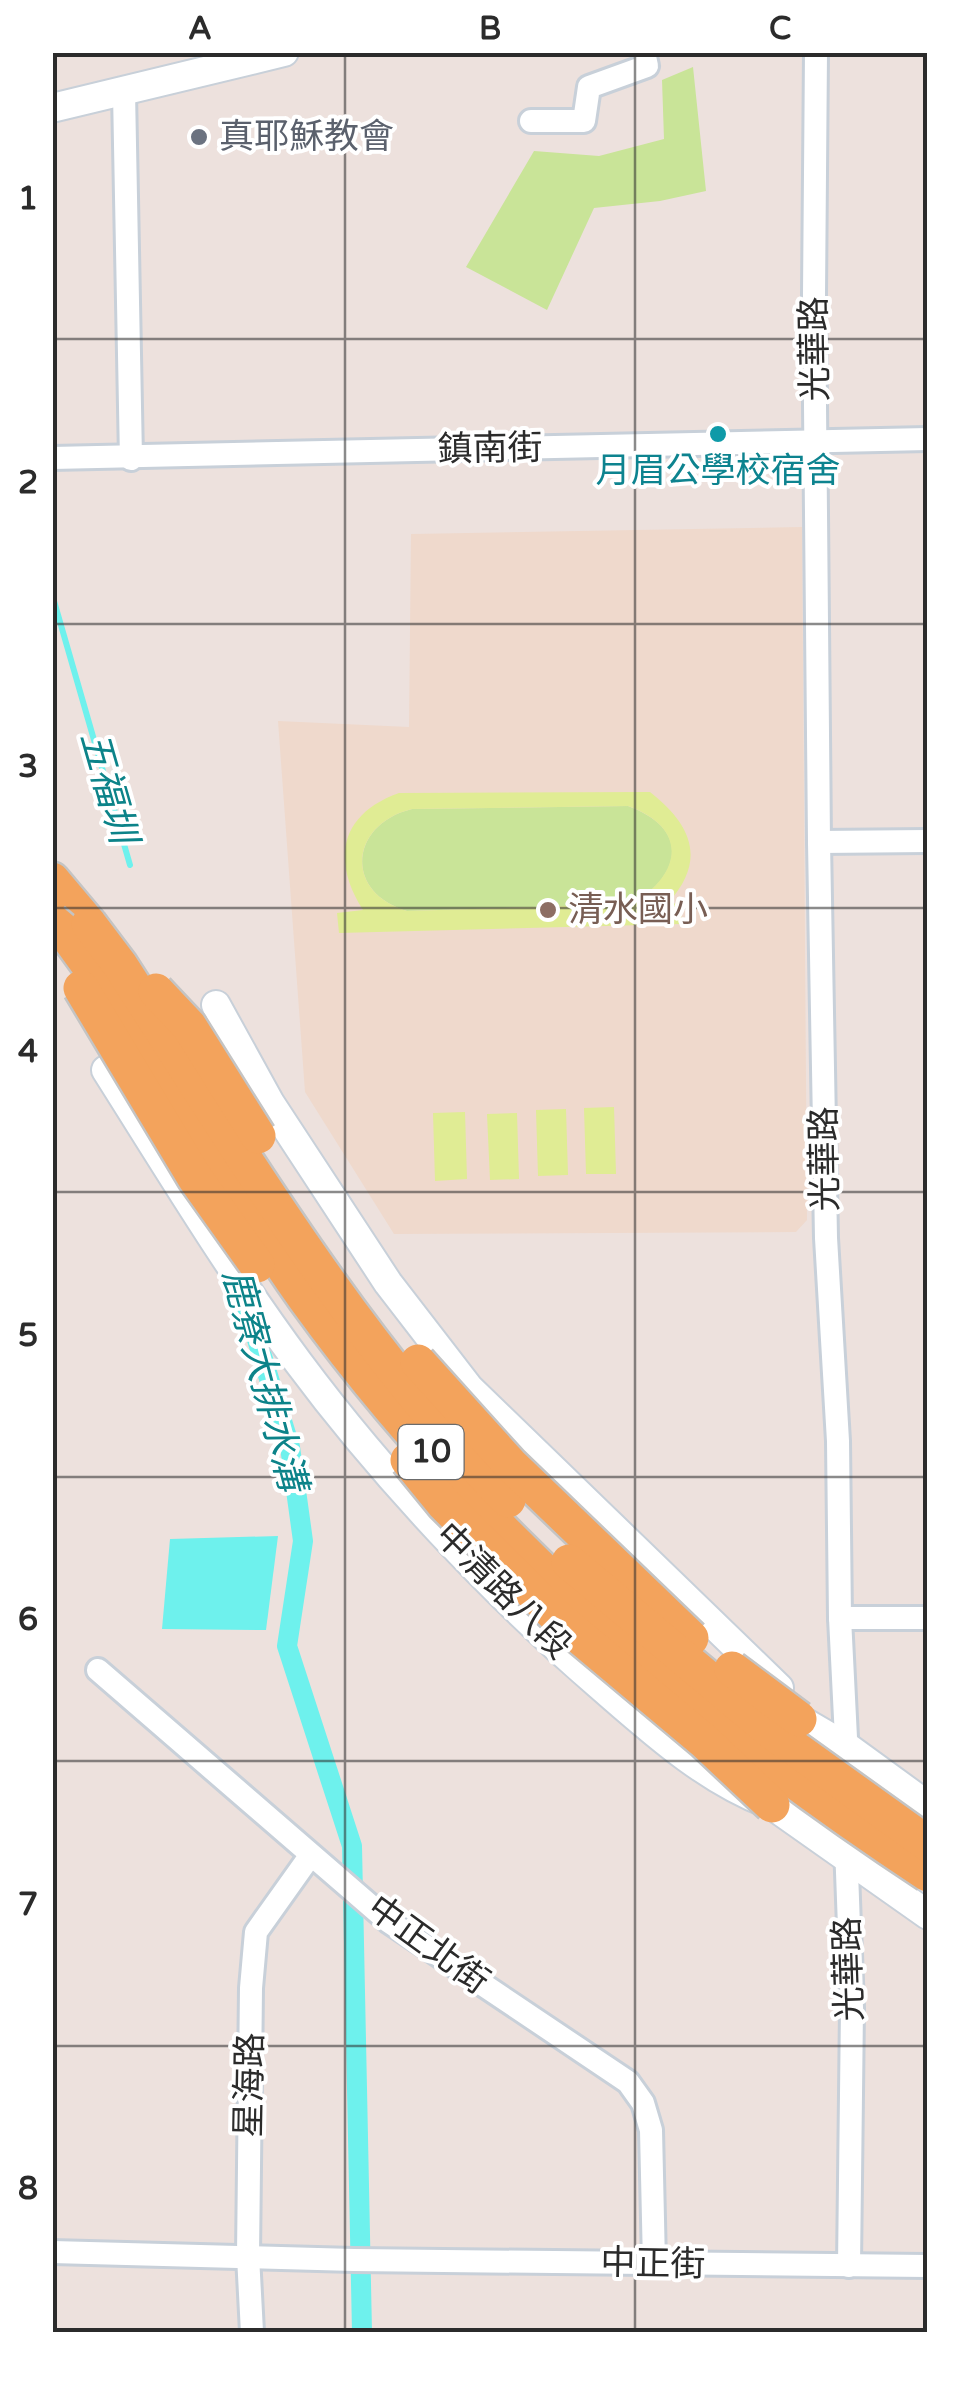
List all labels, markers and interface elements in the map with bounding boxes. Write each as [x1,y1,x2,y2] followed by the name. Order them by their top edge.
[188,10,212,48] text: A
[479,10,501,48] text: B
[769,10,791,48] text: C
[219,116,394,158] place label: 真耶穌教會
[188,126,210,148] marker: 真耶穌教會
[18,180,38,218] text: 1
[793,296,837,402] street label: 光華路
[707,423,729,445] marker: 月眉公學校宿舍
[437,427,543,471] street label: 鎮南街
[595,450,841,492] place label: 月眉公學校宿舍
[18,464,38,502] text: 2
[70,726,147,853] water label: 五福圳
[18,748,38,786] text: 3
[568,889,708,931] place label: 清水國小
[537,899,559,921] marker: 清水國小
[18,1033,38,1071] text: 4
[803,1106,847,1212] street label: 光華路
[212,1264,317,1501] water label: 鹿寮大排水溝
[18,1317,38,1355] text: 5
[398,1425,464,1479] road number: 10
[426,1514,580,1668] street label: 中清路八段
[18,1601,38,1639] text: 6
[18,1886,38,1924] text: 7
[359,1887,497,2003] street label: 中正北街
[826,1916,872,2022] street label: 光華路
[228,2032,272,2138] street label: 星海路
[18,2170,38,2208] text: 8
[600,2242,706,2286] street label: 中正街

